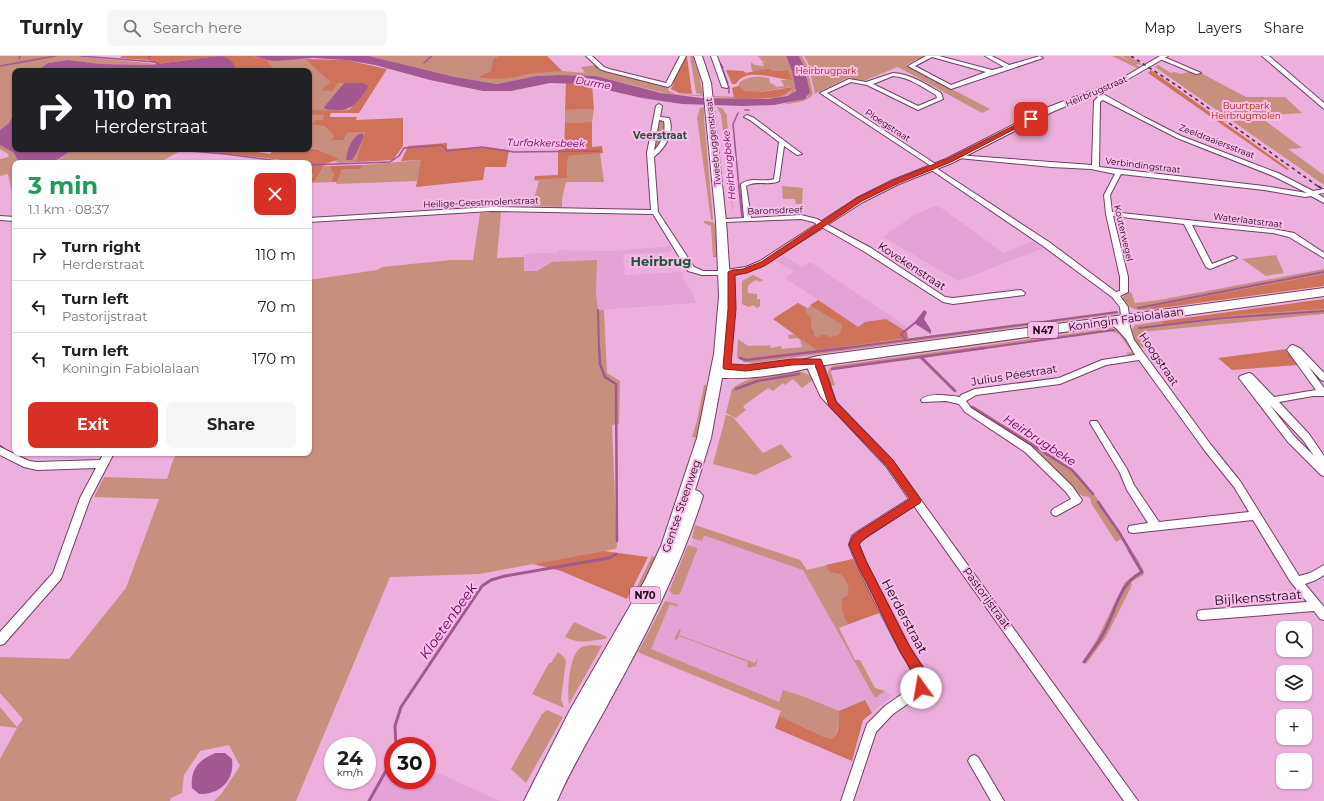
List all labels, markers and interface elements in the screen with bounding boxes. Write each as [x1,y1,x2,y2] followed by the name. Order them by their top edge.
[107,10,387,46] search box
[20,16,83,39] text: Turnly
[121,17,143,39] icon: search
[153,18,242,37] text: Search here
[1144,19,1175,37] text: Map
[1197,19,1242,37] text: Layers
[1264,19,1304,37] text: Share
[796,65,857,76] park label: Heirbrugpark
[1063,73,1129,109] street label: Heirbrugstraat
[574,74,612,92] water label: Durme
[94,82,172,116] text: 110 m
[28,84,80,136] icon: right
[703,97,723,187] street label: Tweebruggenstraat
[1211,100,1281,121] park label: Buurtpark Heirbrugmolen
[1014,102,1048,136] pin
[863,106,913,144] street label: Ploegstraat
[1020,108,1042,130] icon: arrive
[94,116,208,138] text: Herderstraat
[1178,121,1257,161] street label: Zeeldraaiersstraat
[632,129,688,142] district label: Veerstraat
[719,130,739,200] water label: Heirbrugbeke
[507,136,586,150] water label: Turfakkersbeek
[1105,155,1182,175] street label: Verbindingstraat
[28,171,98,200] text: 3 min
[254,173,296,215] button: close
[423,194,539,210] street label: Heilige-Geestmolenstraat
[28,201,109,217] text: 1.1 km · 08:37
[747,204,804,216] street label: Baronsdreef
[1112,204,1136,262] street label: Kouterwegel
[1213,210,1284,230] street label: Waterlaatstraat
[62,237,141,256] text: Turn right
[875,239,949,294] street label: Kovekenstraat
[28,244,50,266] icon: right
[255,245,296,264] text: 110 m
[631,253,691,269] district label: Heirbrug
[62,256,144,272] text: Herderstraat
[62,289,129,308] text: Turn left
[28,296,50,318] icon: left
[258,297,296,316] text: 70 m
[1067,304,1185,334] street label: Koningin Fabiolalaan
[62,308,147,324] text: Pastorijstraat
[1028,322,1058,338] road number: N47
[1136,330,1182,389] street label: Hoogstraat
[62,341,129,360] text: Turn left
[28,348,50,370] icon: left
[252,349,296,368] text: 170 m
[62,360,200,376] text: Koningin Fabiolalaan
[969,361,1058,389] street label: Julius Péestraat
[28,402,158,448] button: Exit
[166,402,296,448] button: Share
[1001,411,1079,469] water label: Heirbrugbeke
[659,458,703,554] street label: Gentse Steenweg
[960,565,1014,632] street label: Pastorijstraat
[879,576,931,656] street label: Herderstraat
[415,579,481,663] water label: Kloetenbeek
[1214,586,1302,608] street label: Bijlkensstraat
[630,587,660,603] road number: N70
[1276,621,1312,789] map controls
[1276,621,1312,657] button: search
[1276,665,1312,701] button: layers
[900,667,942,709] position arrow
[1276,709,1312,745] button: +
[384,737,436,789] speed limit sign: 30
[337,746,363,770] text: 24
[1276,753,1312,789] button: −
[337,766,363,779] text: km/h

